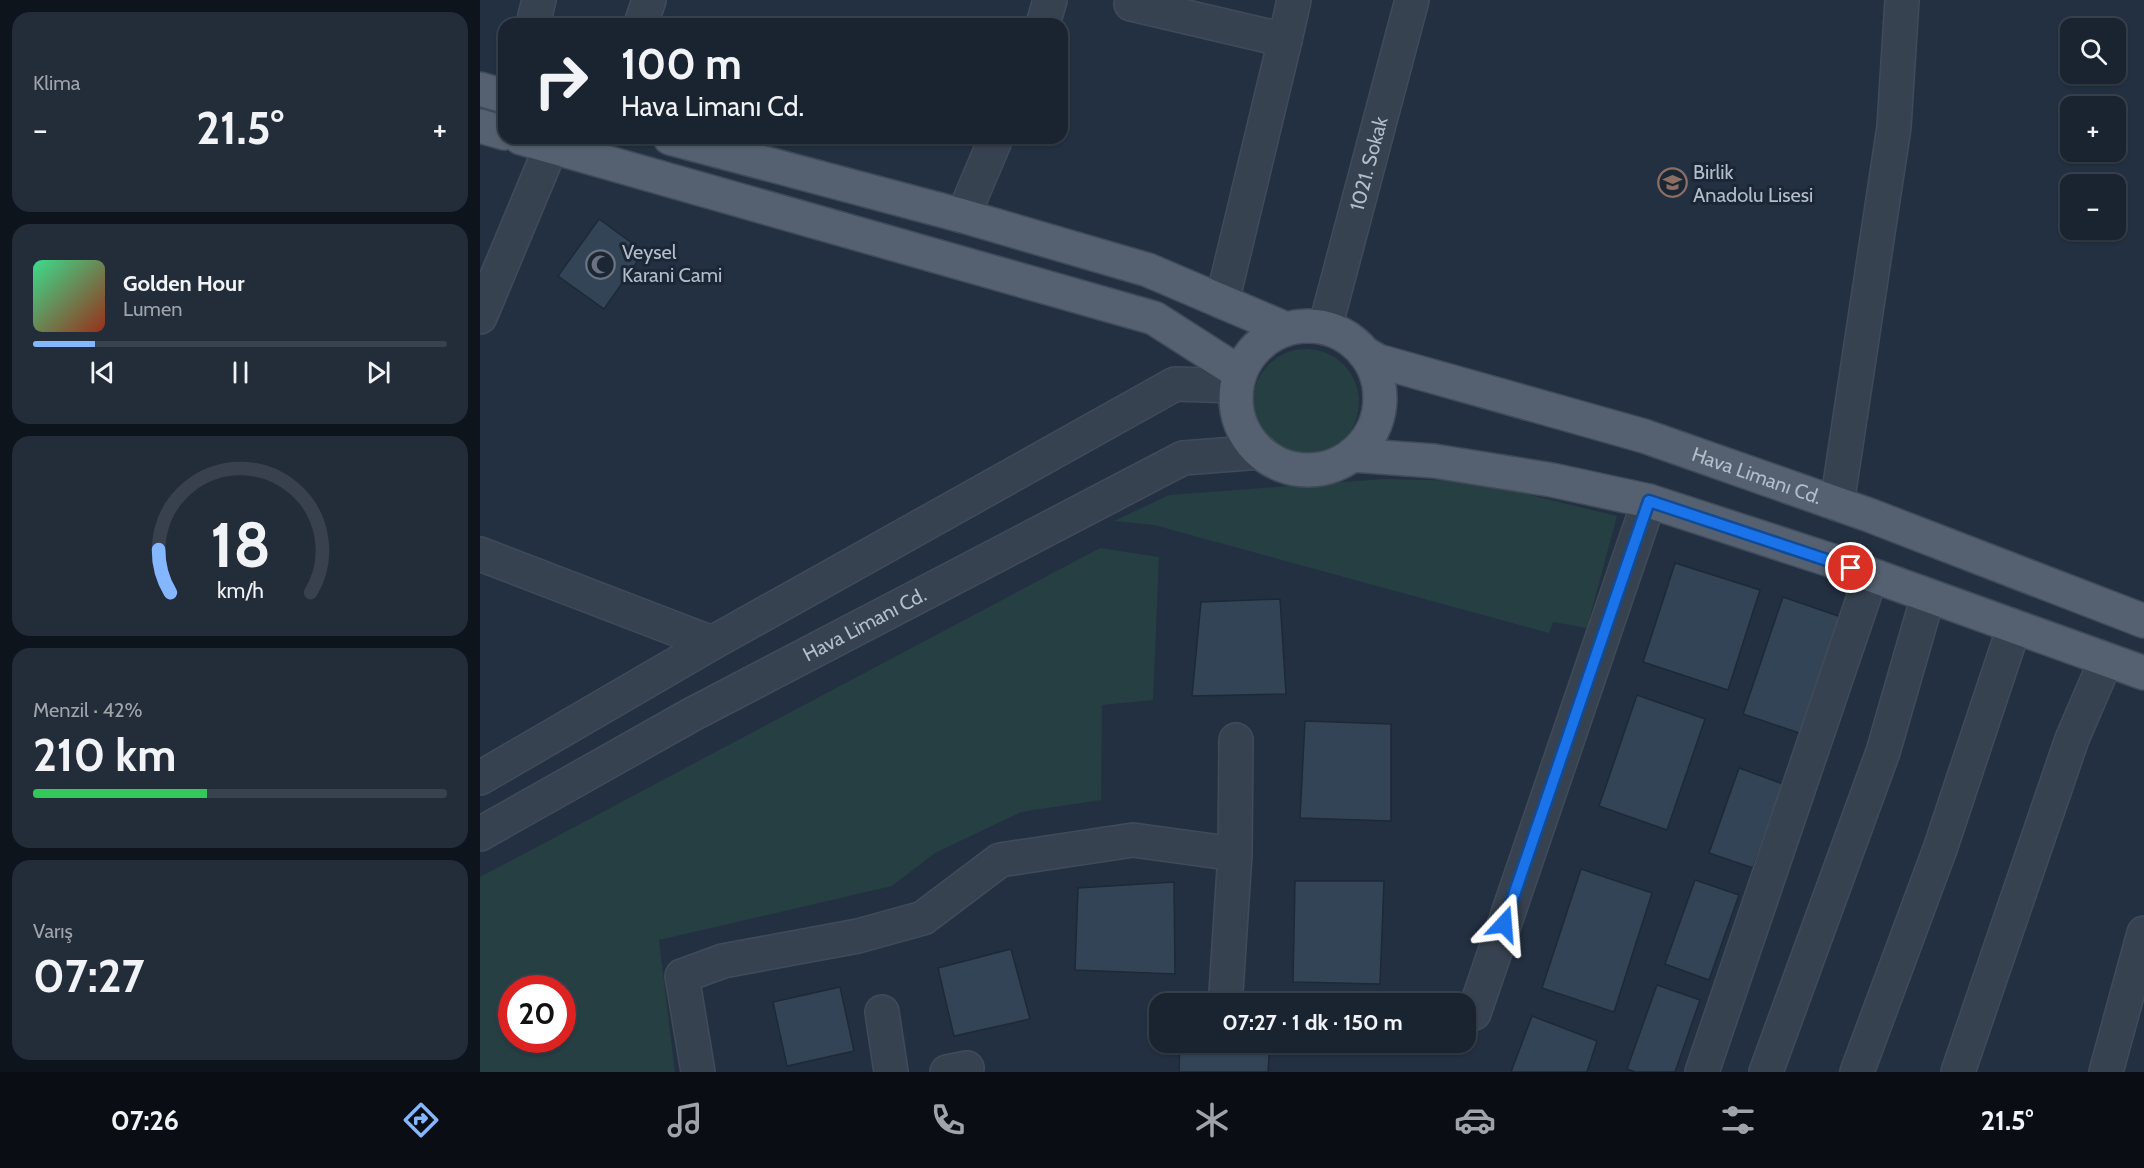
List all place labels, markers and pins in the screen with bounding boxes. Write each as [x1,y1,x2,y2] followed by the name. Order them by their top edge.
[1693,160,1813,207] place label: Birlik Anadolu Lisesi
[1656,167,1688,199] school or university icon: Birlik Anadolu Lisesi
[622,240,722,287] place label: Veysel Karani Cami
[585,248,617,280] mosque icon: Veysel Karani Cami
[1825,542,1876,593] pin

